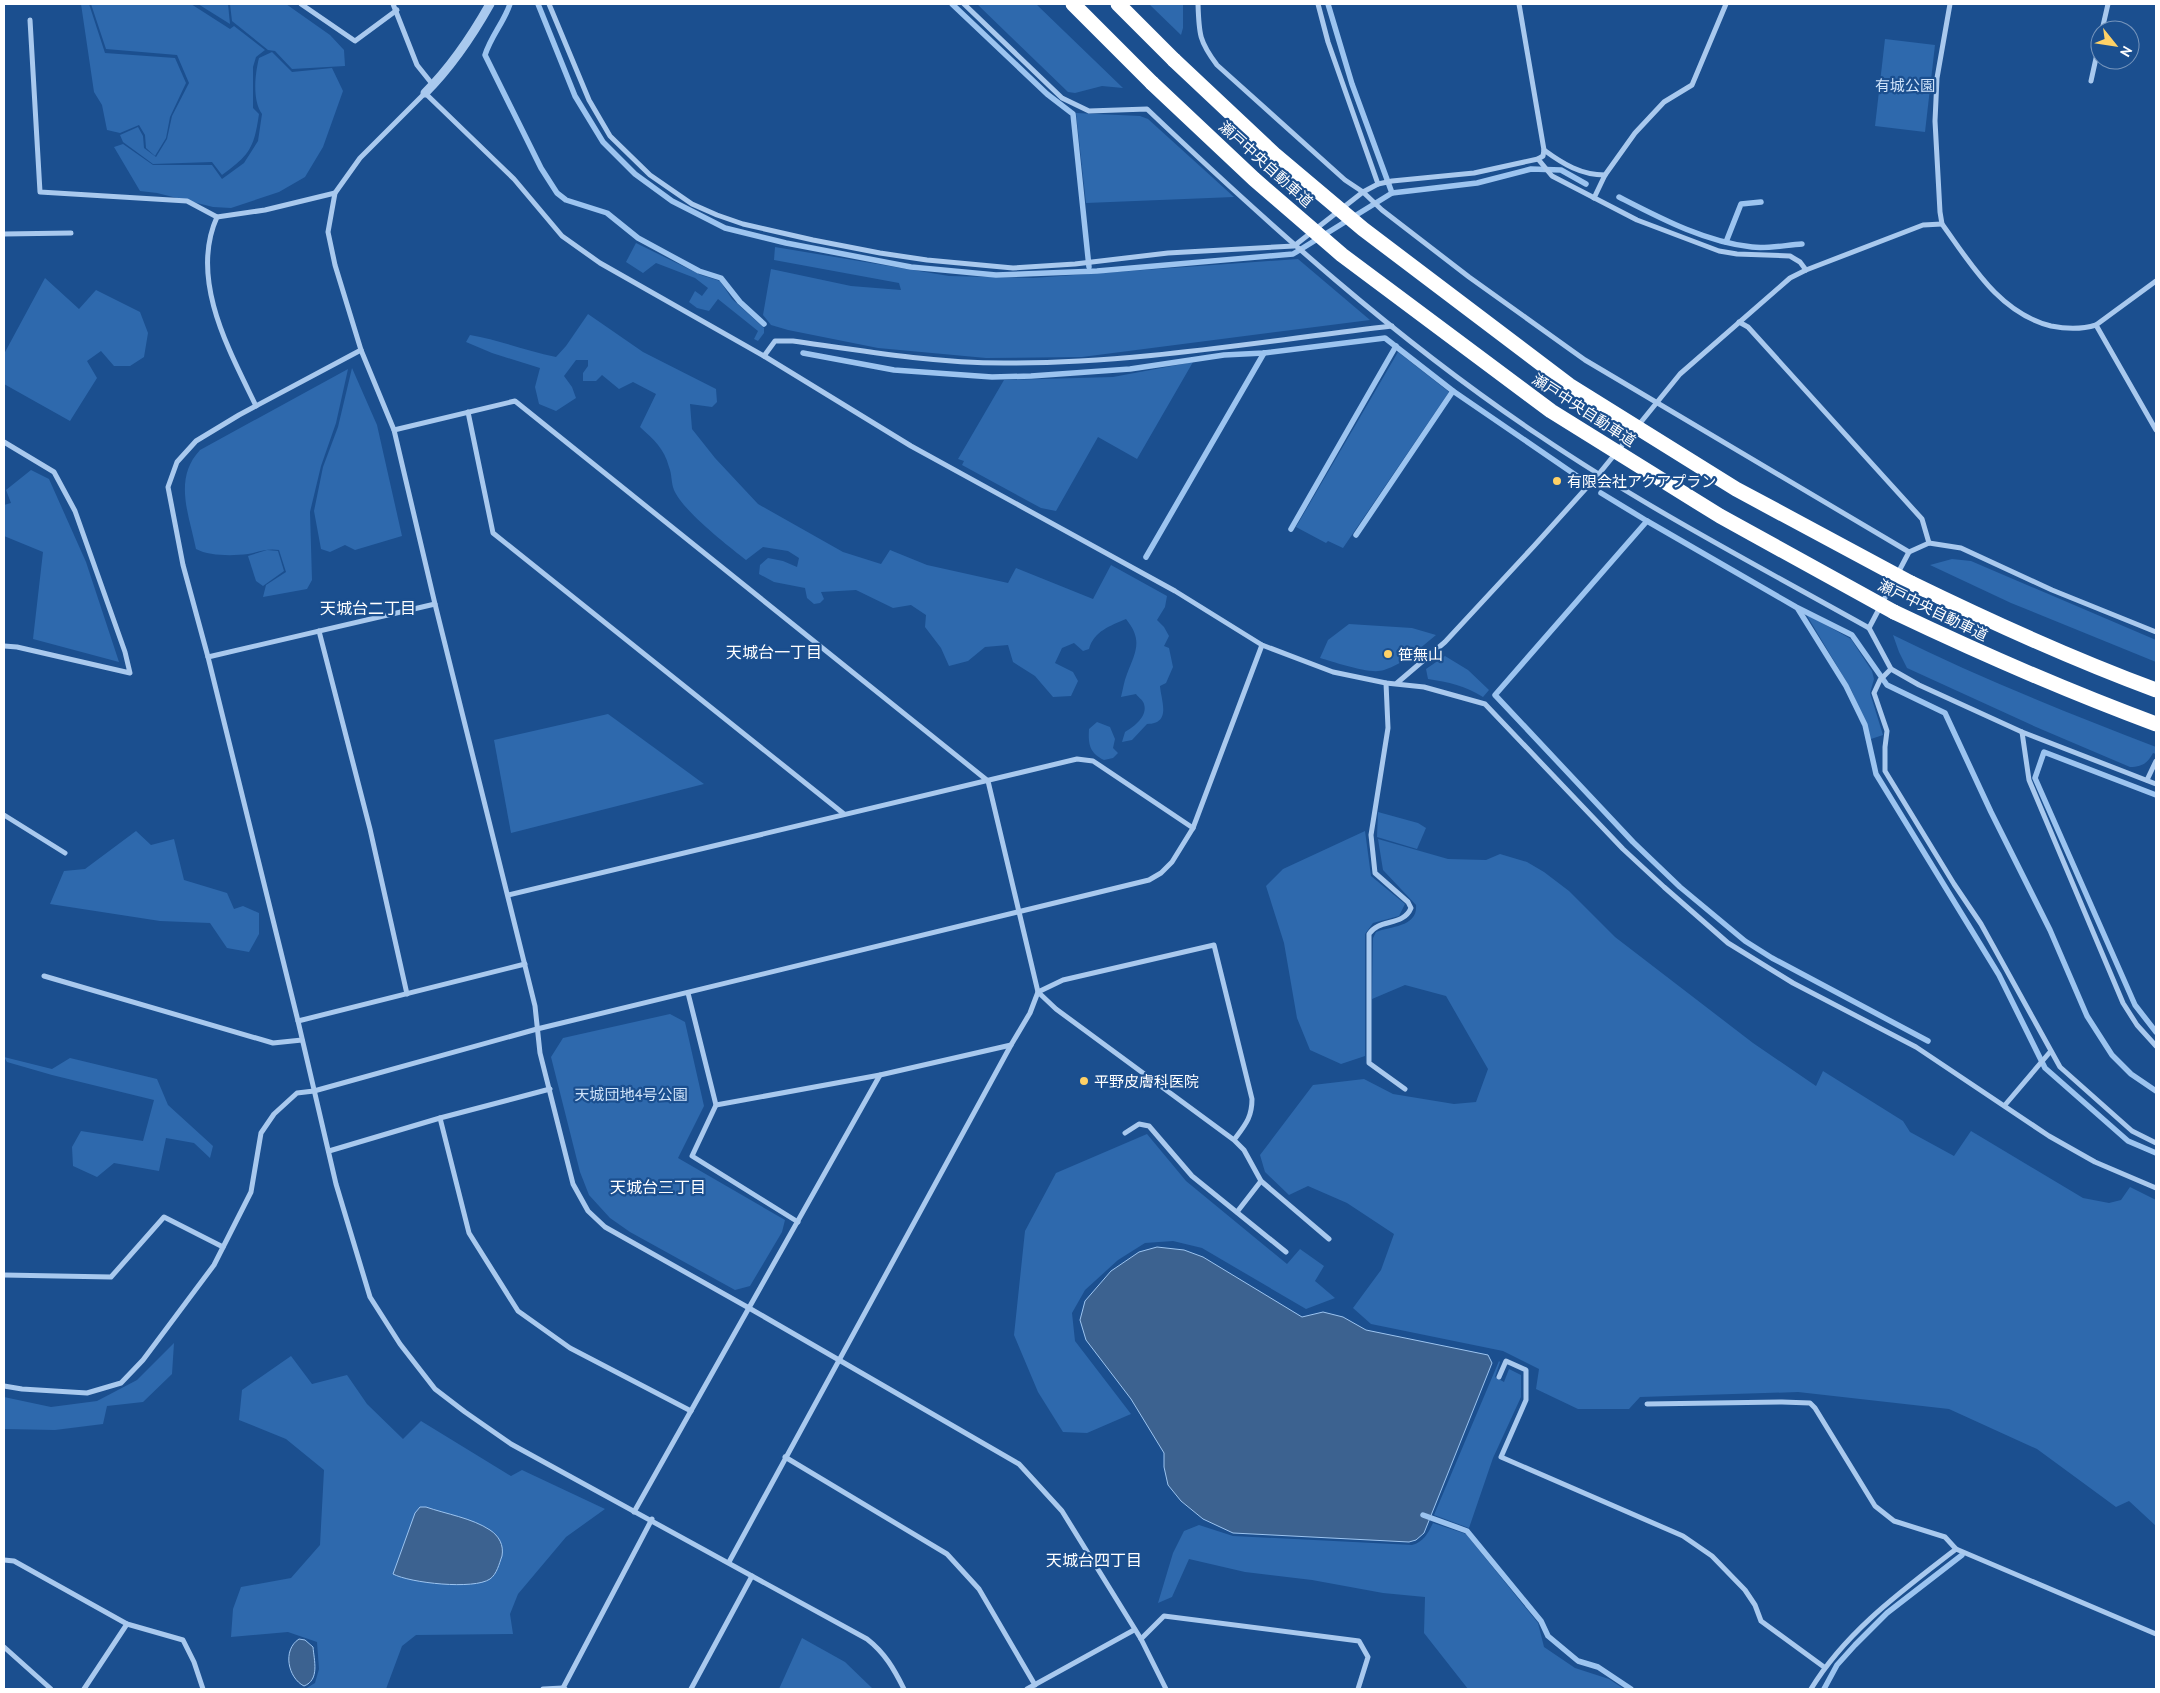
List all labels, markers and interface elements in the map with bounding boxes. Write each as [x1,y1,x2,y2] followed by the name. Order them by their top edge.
[2090,20,2140,70] north arrow
[2116,43,2136,60] text: N
[1875,76,1935,95] park label: 有城公園
[1215,117,1317,211] street label: 瀬戸中央自動車道
[1528,369,1640,451] street label: 瀬戸中央自動車道
[1567,472,1716,491] place label: 有限会社アクアプラン
[1551,475,1563,487] marker: 有限会社アクアプラン
[1875,575,1991,645] street label: 瀬戸中央自動車道
[320,598,416,618] district label: 天城台二丁目
[726,642,822,662] district label: 天城台一丁目
[1398,645,1443,664] place label: 笹無山
[1382,648,1394,660] marker: 笹無山
[1094,1072,1199,1091] place label: 平野皮膚科医院
[1078,1075,1090,1087] marker: 平野皮膚科医院
[574,1085,688,1104] park label: 天城団地4号公園
[610,1177,706,1197] district label: 天城台三丁目
[1046,1550,1142,1570] district label: 天城台四丁目

